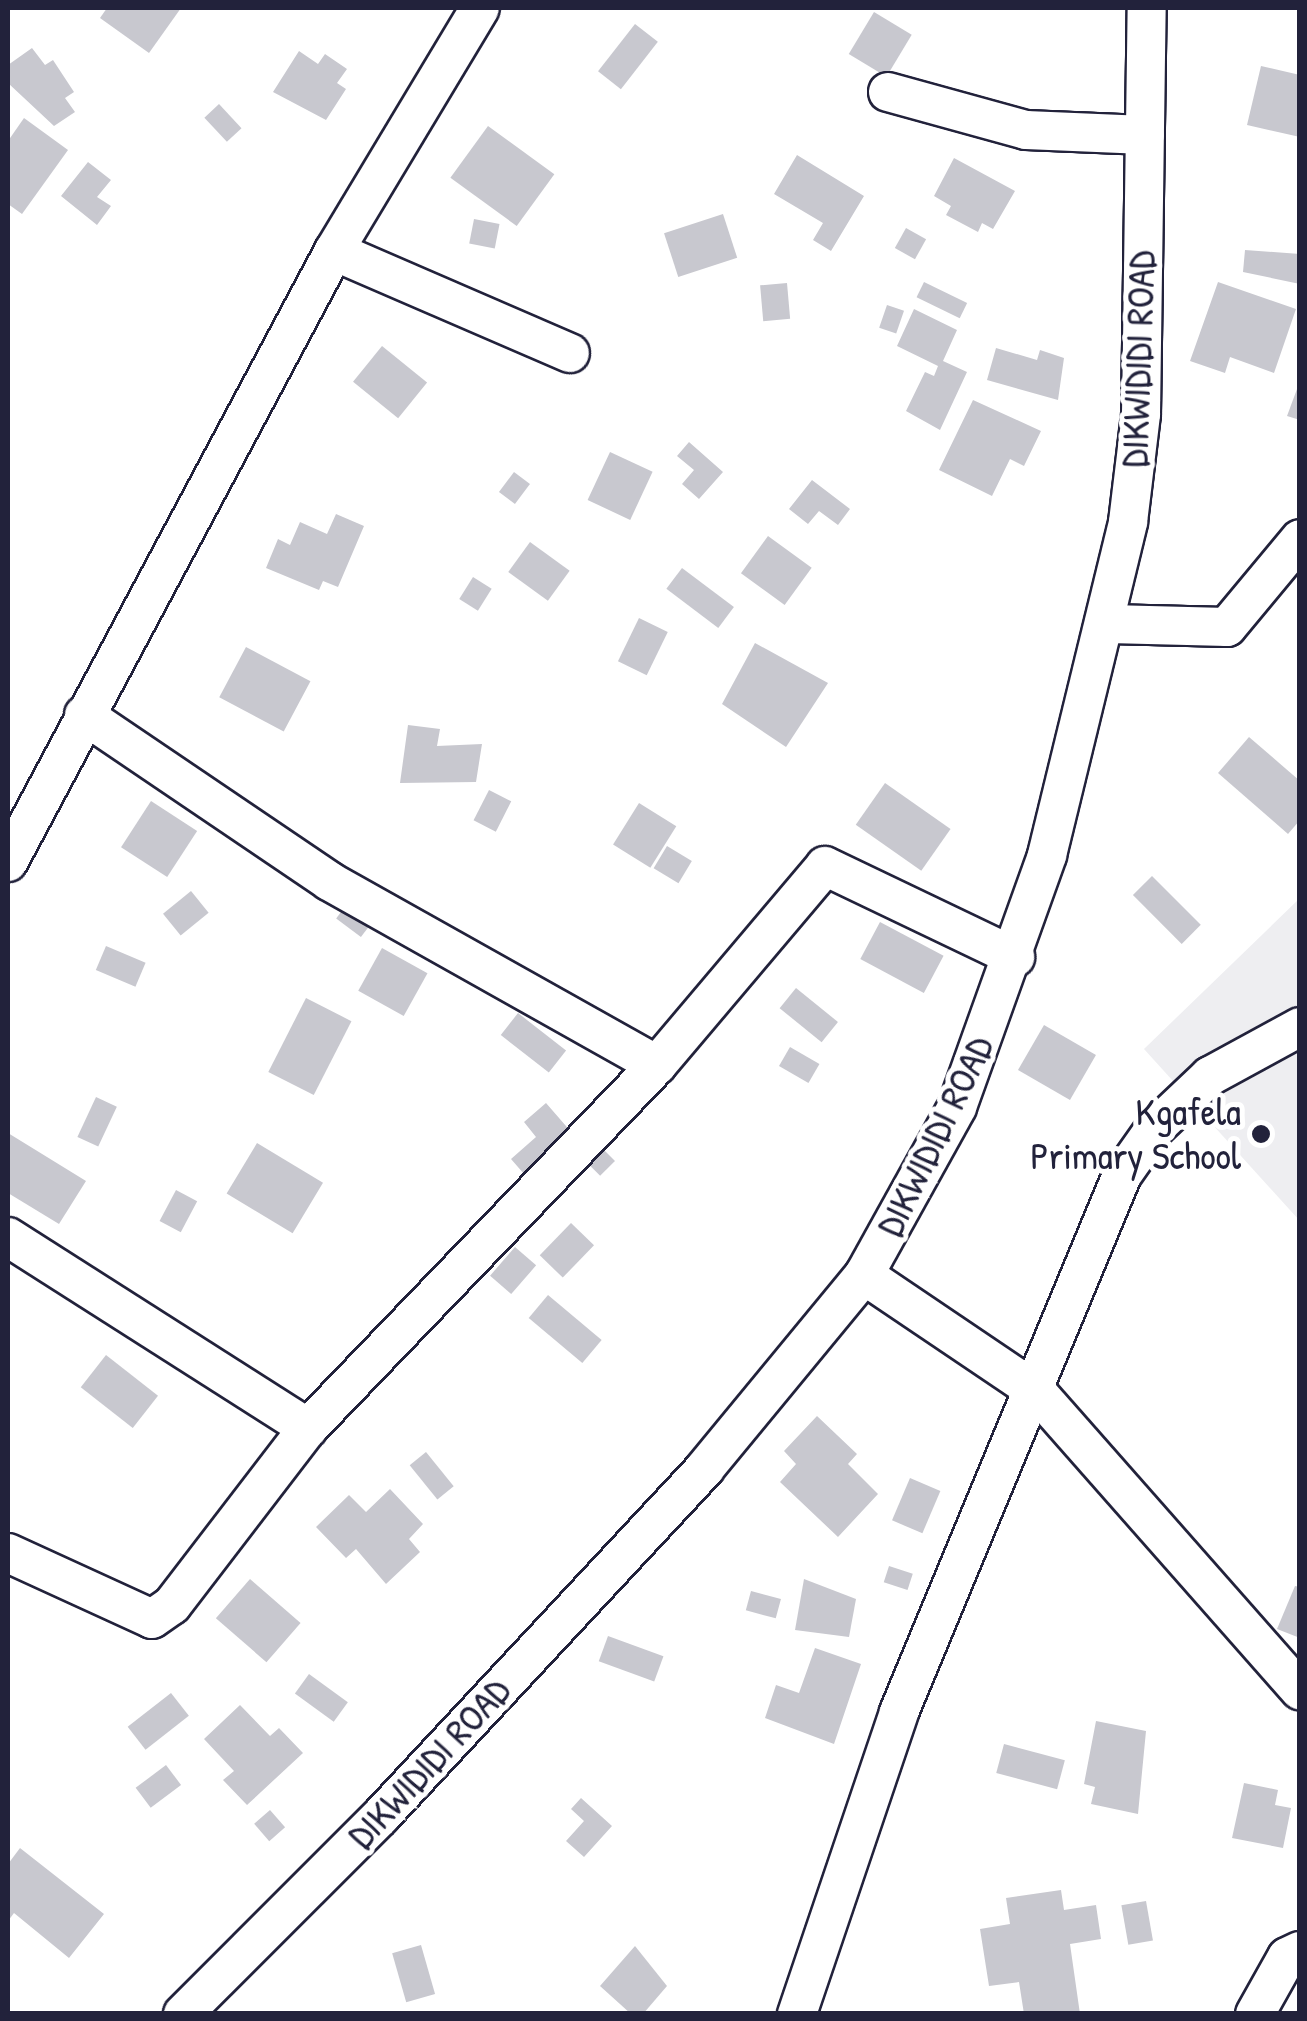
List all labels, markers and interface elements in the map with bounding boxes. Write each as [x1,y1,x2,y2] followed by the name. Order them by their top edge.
[1111,250,1165,468] street label: DIKWIDIDI ROAD
[867,1029,1003,1243] street label: DIKWIDIDI ROAD
[1031,1089,1241,1178] place label: Kgafela Primary School
[1250,1123,1272,1145] marker: Kgafela Primary School
[338,1668,520,1858] street label: DIKWIDIDI ROAD

